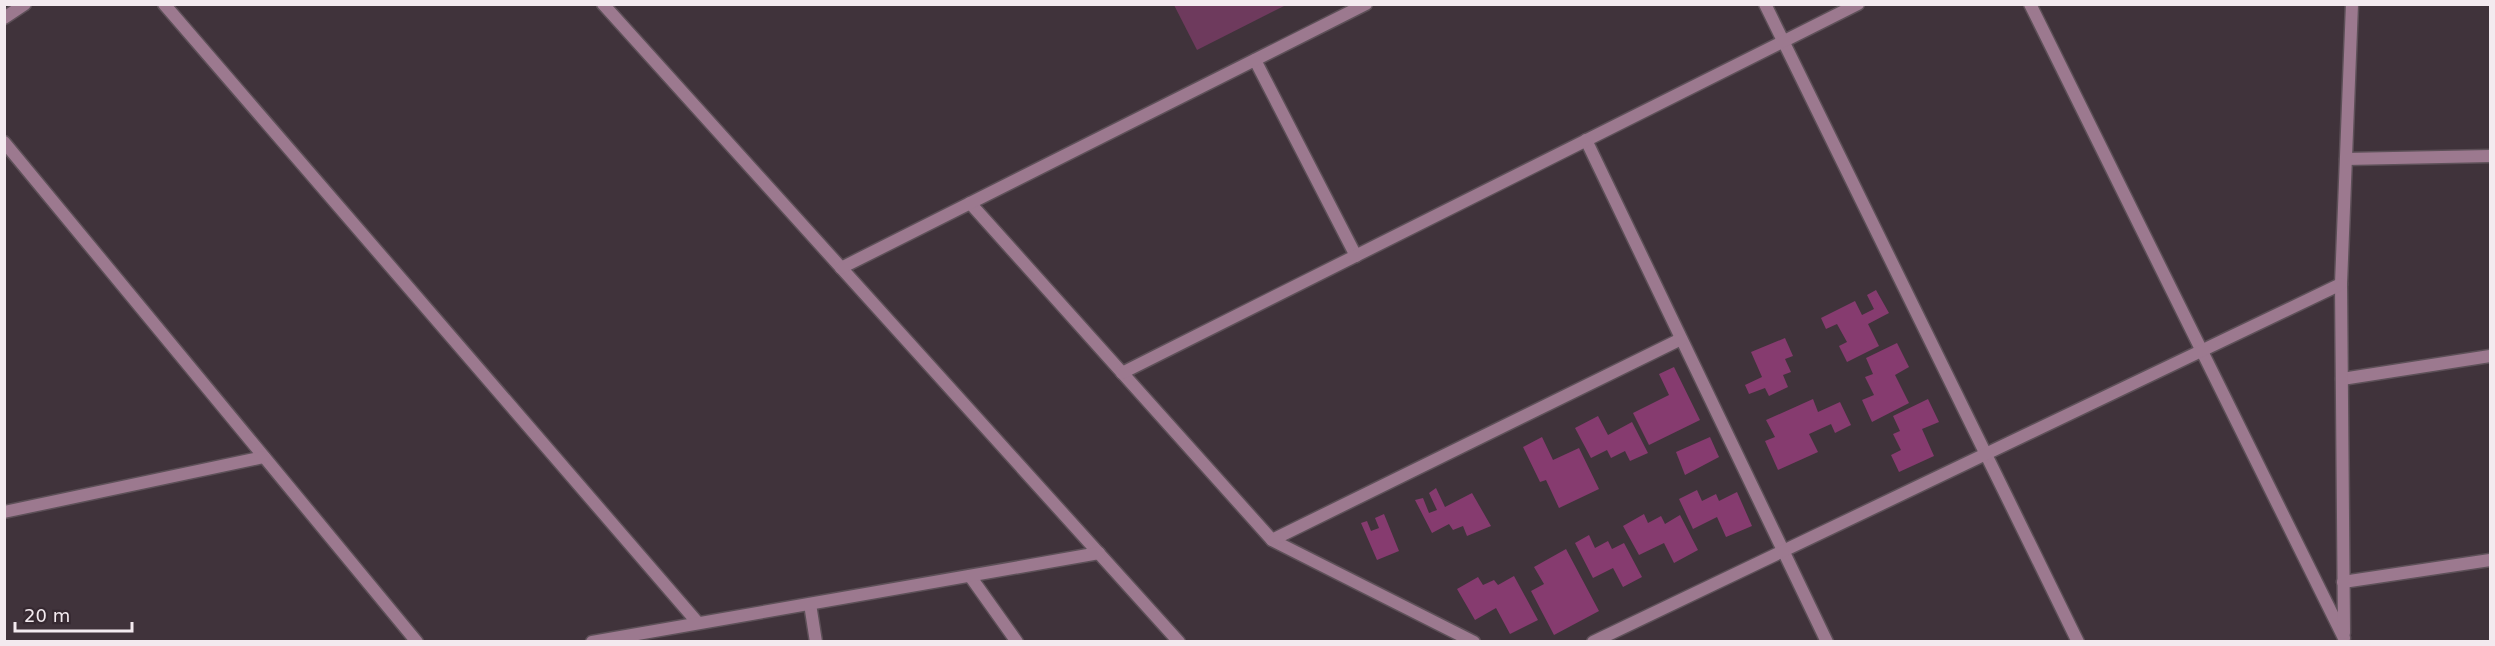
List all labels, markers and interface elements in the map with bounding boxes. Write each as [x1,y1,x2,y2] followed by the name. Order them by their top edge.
[15,595,132,633] scale bar
[24,605,70,626] text: 20 m

